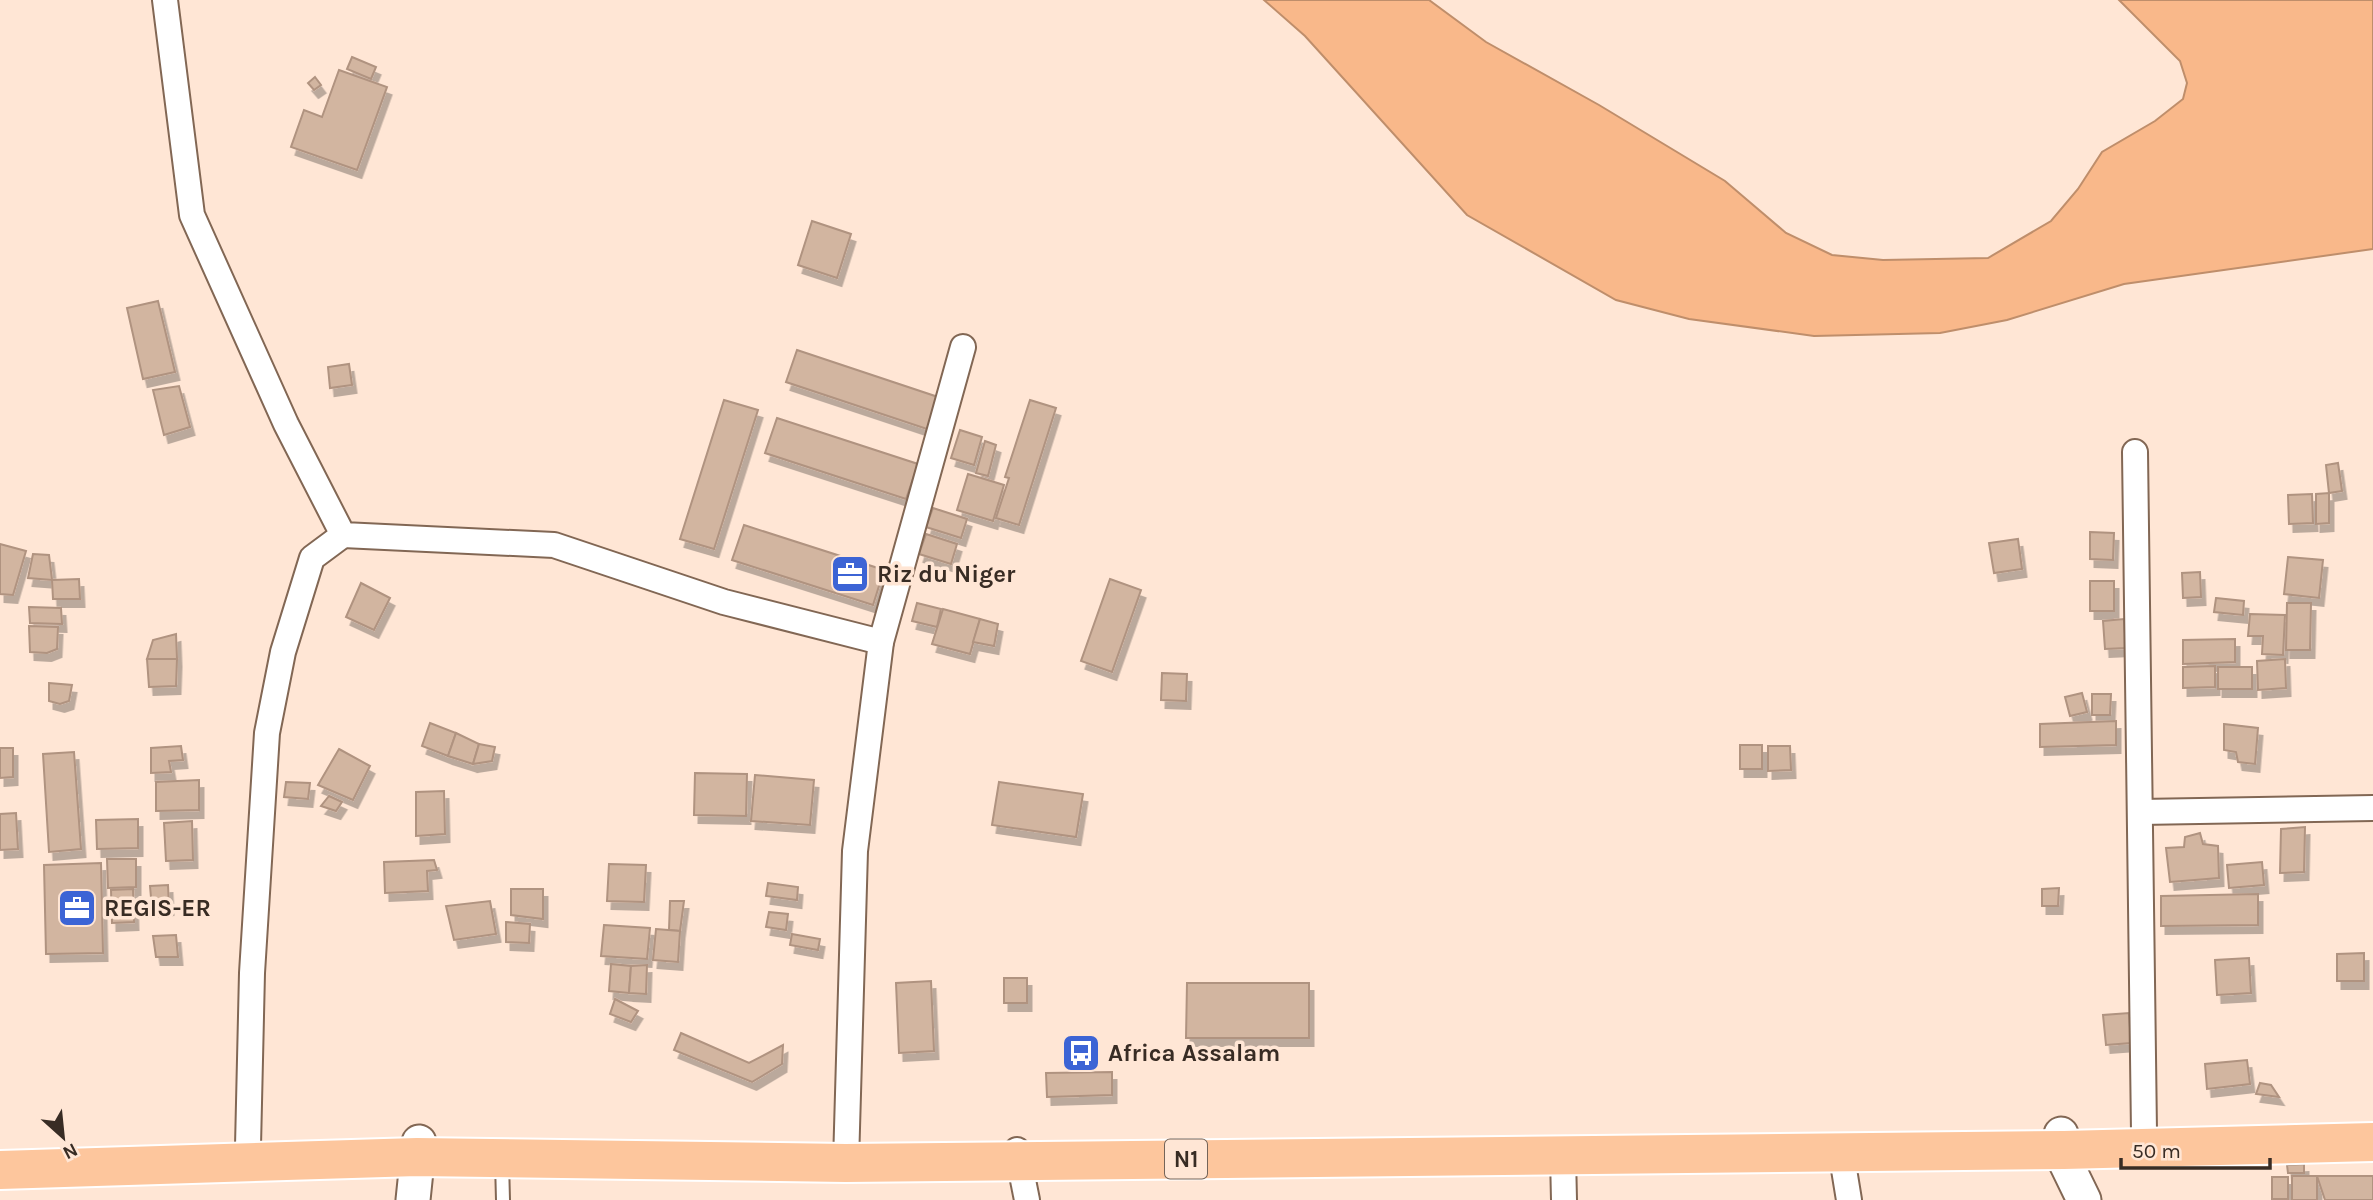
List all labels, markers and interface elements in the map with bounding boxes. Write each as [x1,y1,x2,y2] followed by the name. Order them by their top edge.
[829,553,871,595] office icon: Riz du Niger
[877,560,1016,588] place label: Riz du Niger
[56,887,98,929] office icon: REGIS-ER
[104,894,211,922] place label: REGIS-ER
[1060,1032,1102,1074] bus stop icon: Africa Assalam
[1108,1039,1280,1067] place label: Africa Assalam
[28,1102,98,1172] north arrow
[2121,1126,2270,1170] scale bar
[59,1138,81,1164] text: N
[2132,1139,2181,1163] text: 50 m
[1165,1140,1207,1178] road number: N1

